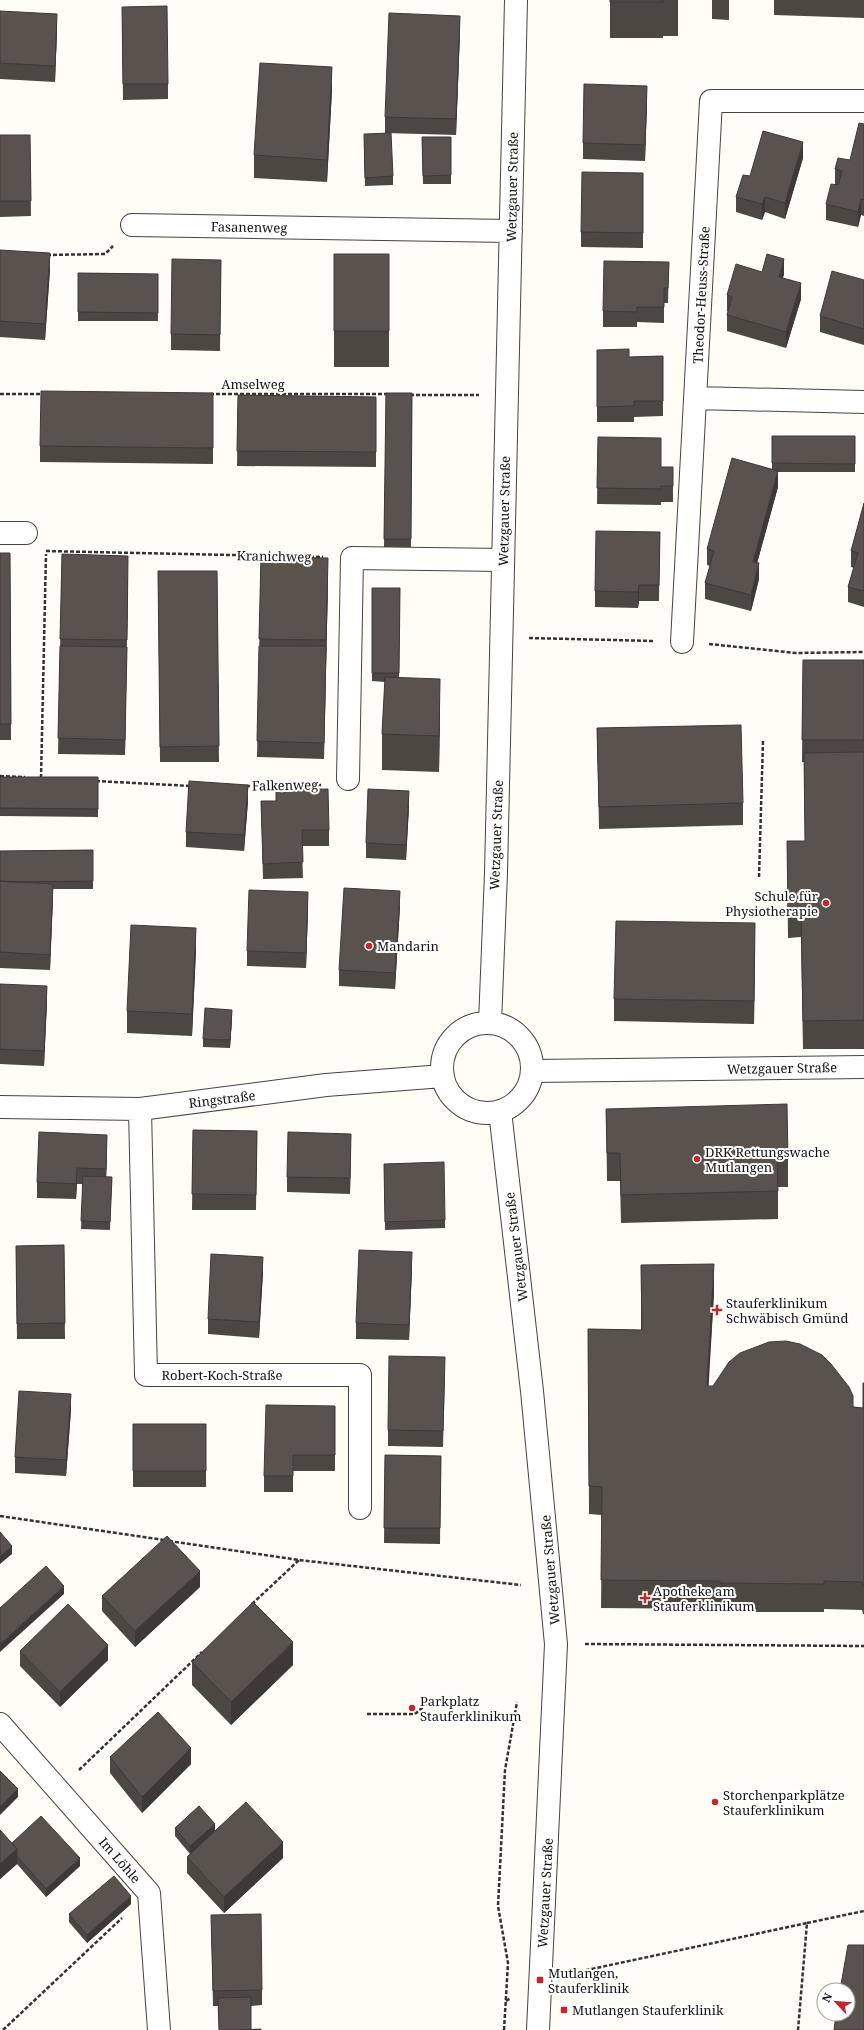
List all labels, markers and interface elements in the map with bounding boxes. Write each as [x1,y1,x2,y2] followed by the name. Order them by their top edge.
[502,132,522,242] street label: Wetzgauer Straße
[211,217,287,237] street label: Fasanenweg
[688,226,714,364] street label: Theodor-Heuss-Straße
[221,375,285,393] street label: Amselweg
[494,456,514,566] street label: Wetzgauer Straße
[237,546,311,566] street label: Kranichweg
[252,775,318,795] street label: Falkenweg
[485,780,507,890] street label: Wetzgauer Straße
[725,887,818,920] place label: Schule für Physiotherapie
[821,898,831,908] marker: Schule für Physiotherapie
[377,937,439,955] place label: Mandarin
[364,941,374,951] marker: Mandarin
[727,1058,837,1078] street label: Wetzgauer Straße
[188,1086,256,1112] street label: Ringstraße
[705,1143,830,1176] place label: DRK Rettungswache Mutlangen
[692,1154,702,1164] marker: DRK Rettungswache Mutlangen
[500,1191,532,1303] street label: Wetzgauer Straße
[726,1294,848,1327] place label: Stauferklinikum Schwäbisch Gmünd
[711,1304,723,1316] marker: Stauferklinikum Schwäbisch Gmünd
[162,1366,282,1384] street label: Robert-Koch-Straße
[536,1514,564,1626] street label: Wetzgauer Straße
[653,1582,755,1615] place label: Apotheke am Stauferklinikum
[640,1593,650,1603] marker: Apotheke am Stauferklinikum
[420,1692,522,1725] place label: Parkplatz Stauferklinikum
[407,1703,417,1713] marker: Parkplatz Stauferklinikum
[723,1786,845,1819] place label: Storchenparkplätze Stauferklinikum
[710,1797,720,1807] marker: Storchenparkplätze Stauferklinikum
[95,1833,145,1887] street label: Im Löhle
[533,1837,557,1949] street label: Wetzgauer Straße
[548,1964,629,1997] place label: Mutlangen, Stauferklinik
[535,1975,545,1985] marker: Mutlangen, Stauferklinik
[816,1982,856,2022] north arrow
[818,1990,835,2005] text: N
[572,2001,724,2019] place label: Mutlangen Stauferklinik
[559,2005,569,2015] marker: Mutlangen Stauferklinik

